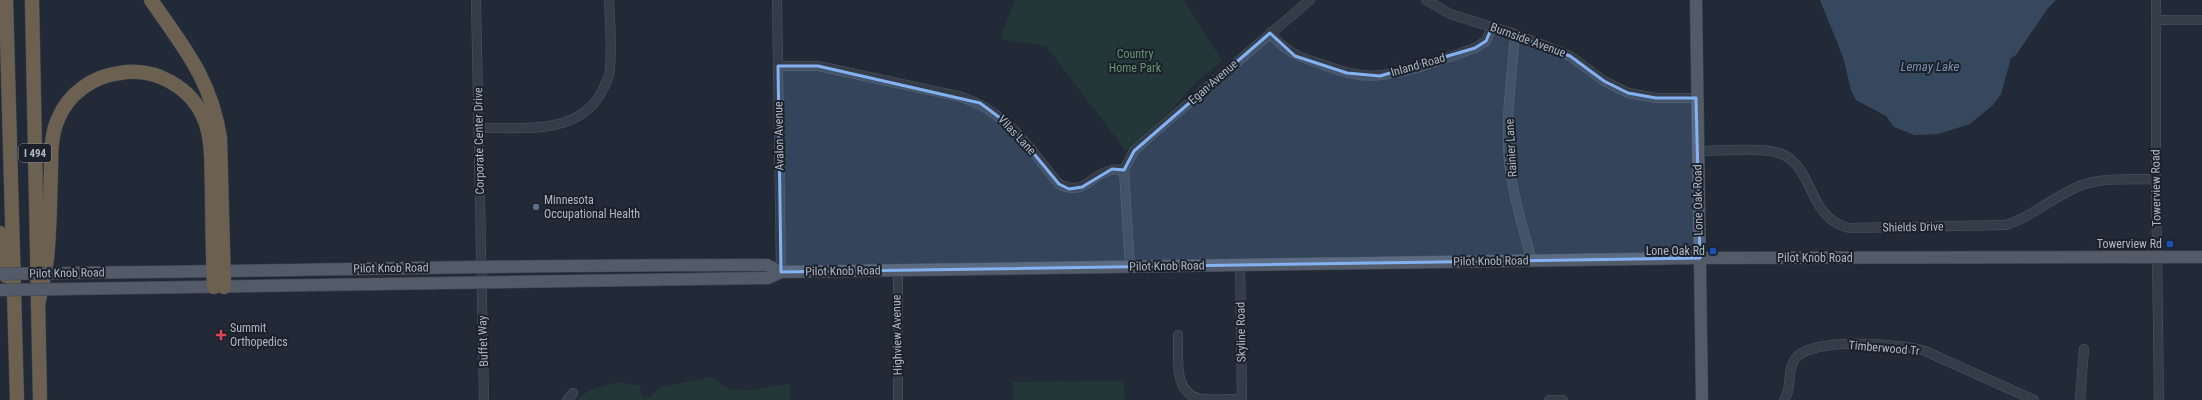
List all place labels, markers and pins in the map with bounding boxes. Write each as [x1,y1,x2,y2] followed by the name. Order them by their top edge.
[544,193,640,221] place label: Minnesota Occupational Health
[531,202,541,212] marker: Minnesota Occupational Health
[2097,237,2162,251] place label: Towerview Rd
[2165,239,2175,249] marker: Towerview Rd
[1646,244,1705,258] place label: Lone Oak Rd
[1708,246,1718,256] marker: Lone Oak Rd
[230,321,288,349] place label: Summit Orthopedics
[215,329,227,341] marker: Summit Orthopedics

